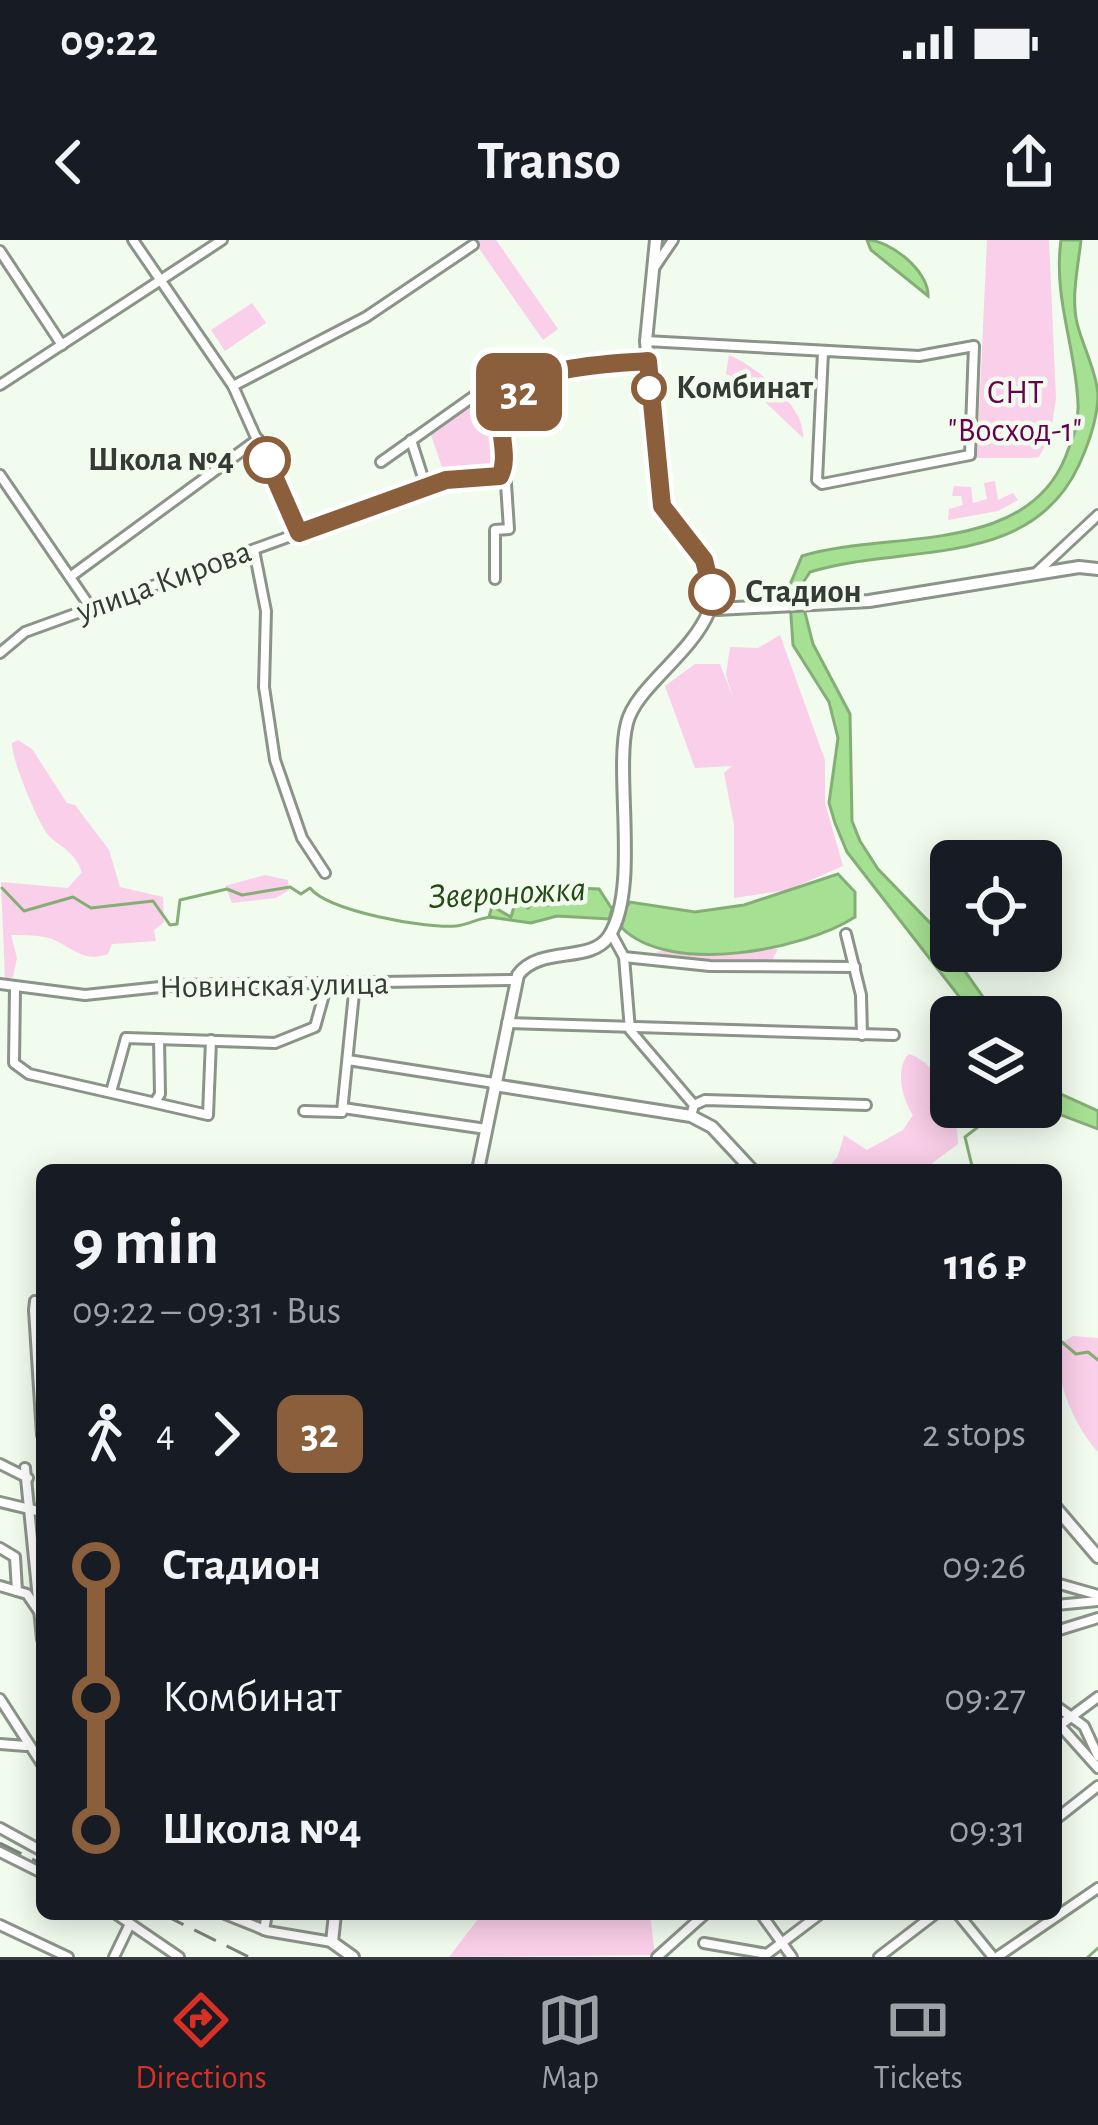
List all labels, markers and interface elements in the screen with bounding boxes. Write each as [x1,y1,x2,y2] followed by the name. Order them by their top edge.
[60,19,158,64] text: 09:22
[36,129,102,195] icon: back
[996,129,1062,195] icon: share
[477,135,621,189] text: Transo
[465,353,573,431] line badge: 32
[500,371,538,413] text: 32
[633,372,665,404] marker: Комбинат
[676,372,813,405] place label: Комбинат
[948,377,1082,448] park label: СНТ "Восход-1"
[245,438,289,482] marker: Школа №4
[88,444,234,477] place label: Школа №4
[71,535,256,629] street label: улица Кирова
[690,570,734,614] marker: Стадион
[745,576,862,609] place label: Стадион
[930,840,1062,1128] map controls
[930,840,1062,972] button: locate
[427,871,587,915] water label: Звероножка
[159,967,389,1005] street label: Новинская улица
[930,996,1062,1128] button: layers
[72,1210,219,1276] text: 9 min
[944,1243,1026,1288] text: 116 ₽
[72,1292,341,1331] text: 09:22 – 09:31 · Bus
[72,1401,138,1467] icon: walk
[193,1401,259,1467] icon: forward
[301,1413,339,1455] text: 32
[156,1415,175,1454] text: 4
[922,1415,1026,1454] text: 2 stops
[162,1543,321,1588] text: Стадион
[942,1547,1026,1586] text: 09:26
[162,1675,341,1720] text: Комбинат
[944,1679,1026,1718] text: 09:27
[162,1807,362,1852] text: Школа №4
[949,1811,1026,1850] text: 09:31
[135,1987,267,2099] tab: Directions
[537,1987,603,2099] tab: Map
[873,1987,963,2099] tab: Tickets

